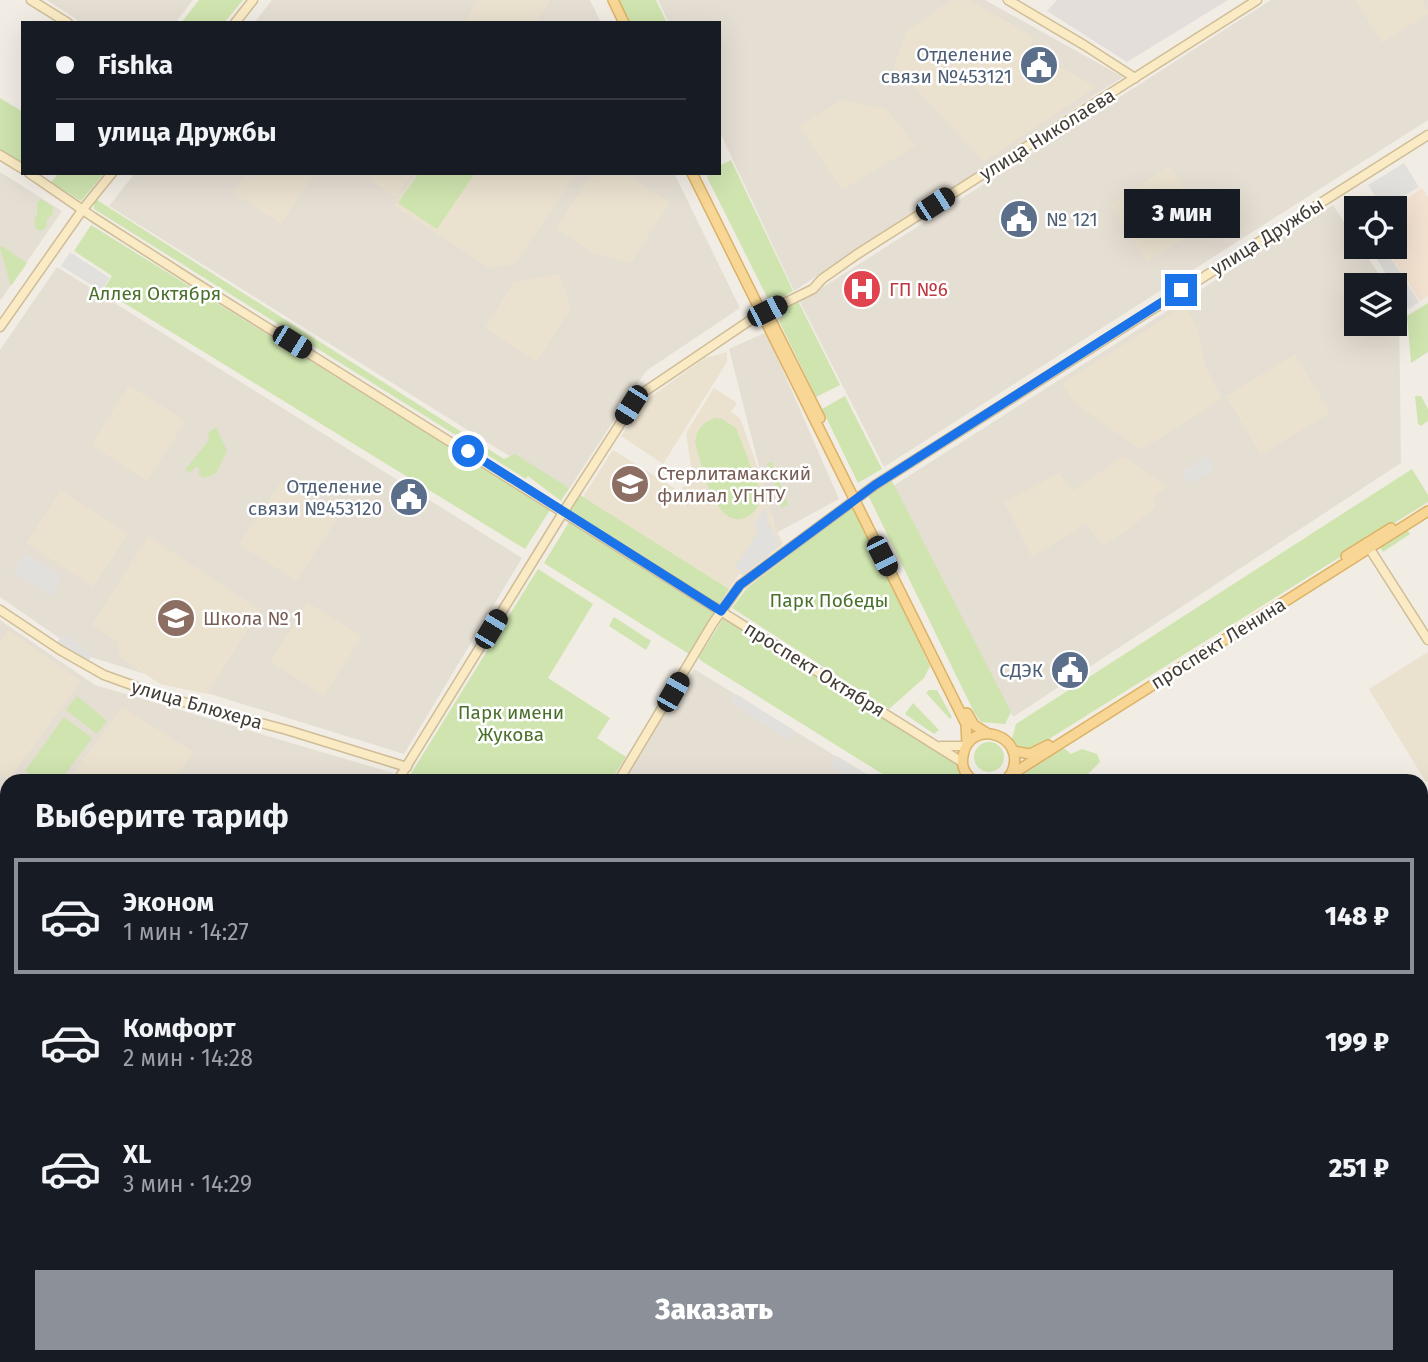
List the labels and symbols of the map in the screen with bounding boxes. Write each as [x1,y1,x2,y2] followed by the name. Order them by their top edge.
[881,43,1012,88] place label: Отделение связи №453121
[1018,44,1060,86] public building icon: Отделение связи №453121
[975,83,1119,185] street label: улица Николаева
[912,184,959,224] car
[1123,188,1239,238] callout: 3 мин
[1207,193,1328,280] street label: улица Дружбы
[998,198,1040,240] public building icon: № 121
[1046,208,1098,231] place label: № 121
[841,268,883,310] hospital icon: ГП №6
[1165,274,1197,306] route end
[889,278,948,301] place label: ГП №6
[89,282,221,305] park label: Аллея Октября
[744,292,791,330] car
[269,322,316,362] car
[611,382,652,428] car
[452,435,484,467] route start
[657,462,811,507] place label: Стерлитамакский филиал УГНТУ
[609,463,651,505] school or university icon: Стерлитамакский филиал УГНТУ
[248,475,382,520] place label: Отделение связи №453120
[388,476,430,518] public building icon: Отделение связи №453120
[864,533,901,579] car
[770,589,888,612] park label: Парк Победы
[1147,593,1290,694] street label: проспект Ленина
[155,597,197,639] school or university icon: Школа № 1
[472,606,511,652] car
[203,607,302,630] place label: Школа № 1
[740,617,889,722] street label: проспект Октября
[1049,649,1091,691] public building icon: СДЭК
[999,659,1043,682] place label: СДЭК
[654,669,693,715] car
[129,675,265,734] street label: улица Блюхера
[458,701,564,746] park label: Парк имени Жукова

